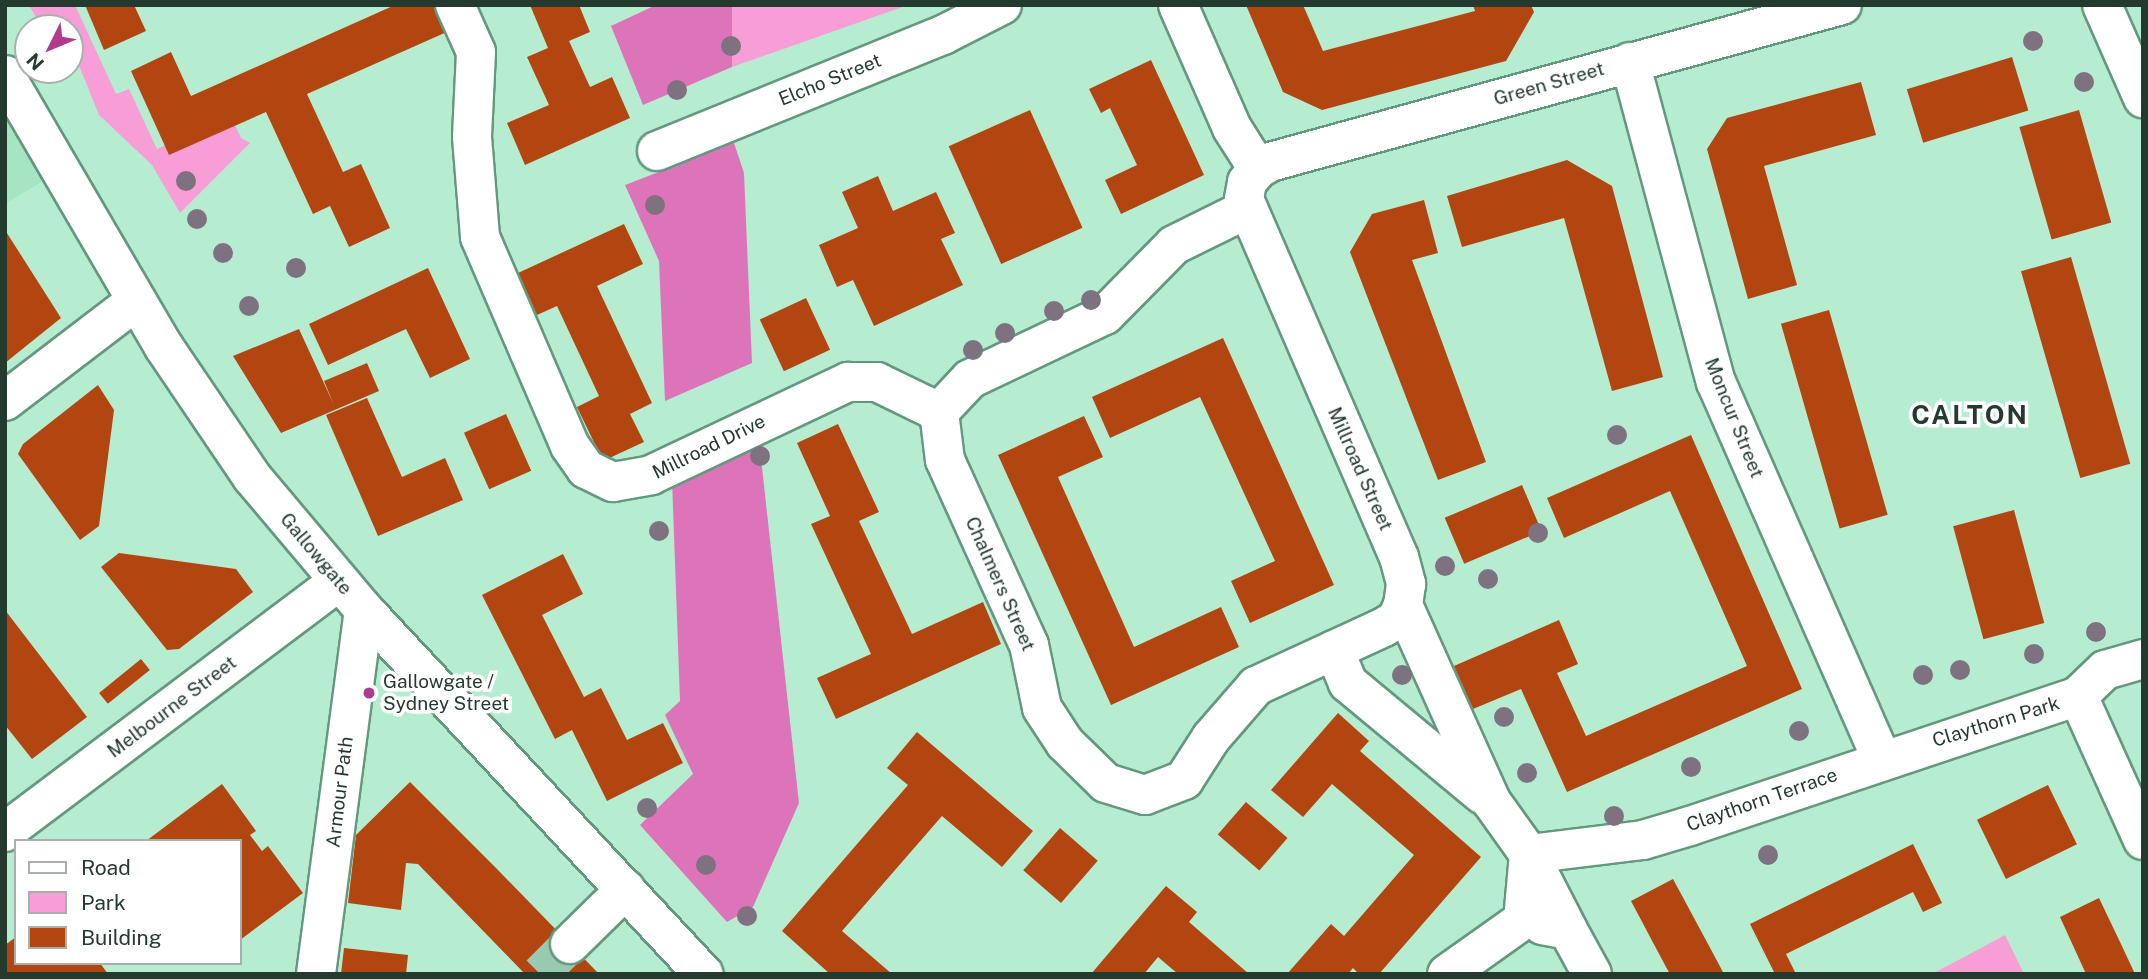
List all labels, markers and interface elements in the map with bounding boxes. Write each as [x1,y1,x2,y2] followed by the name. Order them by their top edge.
[14,14,84,84] north arrow
[22,49,48,75] text: N
[775,49,885,111] street label: Elcho Street
[1491,57,1607,111] street label: Green Street
[1700,355,1768,481] street label: Moncur Street
[1912,399,2028,431] district label: CALTON
[1323,404,1397,534] street label: Millroad Street
[649,410,769,484] street label: Millroad Drive
[275,508,357,600] street label: Gallowgate
[960,513,1040,655] street label: Chalmers Street
[103,651,241,763] street label: Melbourne Street
[383,671,509,715] place label: Gallowgate / Sydney Street
[361,685,377,701] marker: Gallowgate / Sydney Street
[1930,692,2062,752] street label: Claythorn Park
[322,735,358,849] street label: Armour Path
[1684,763,1840,837] street label: Claythorn Terrace
[14,839,242,965] legend
[81,855,131,880] text: Road
[81,890,126,915] text: Park
[81,925,162,950] text: Building

